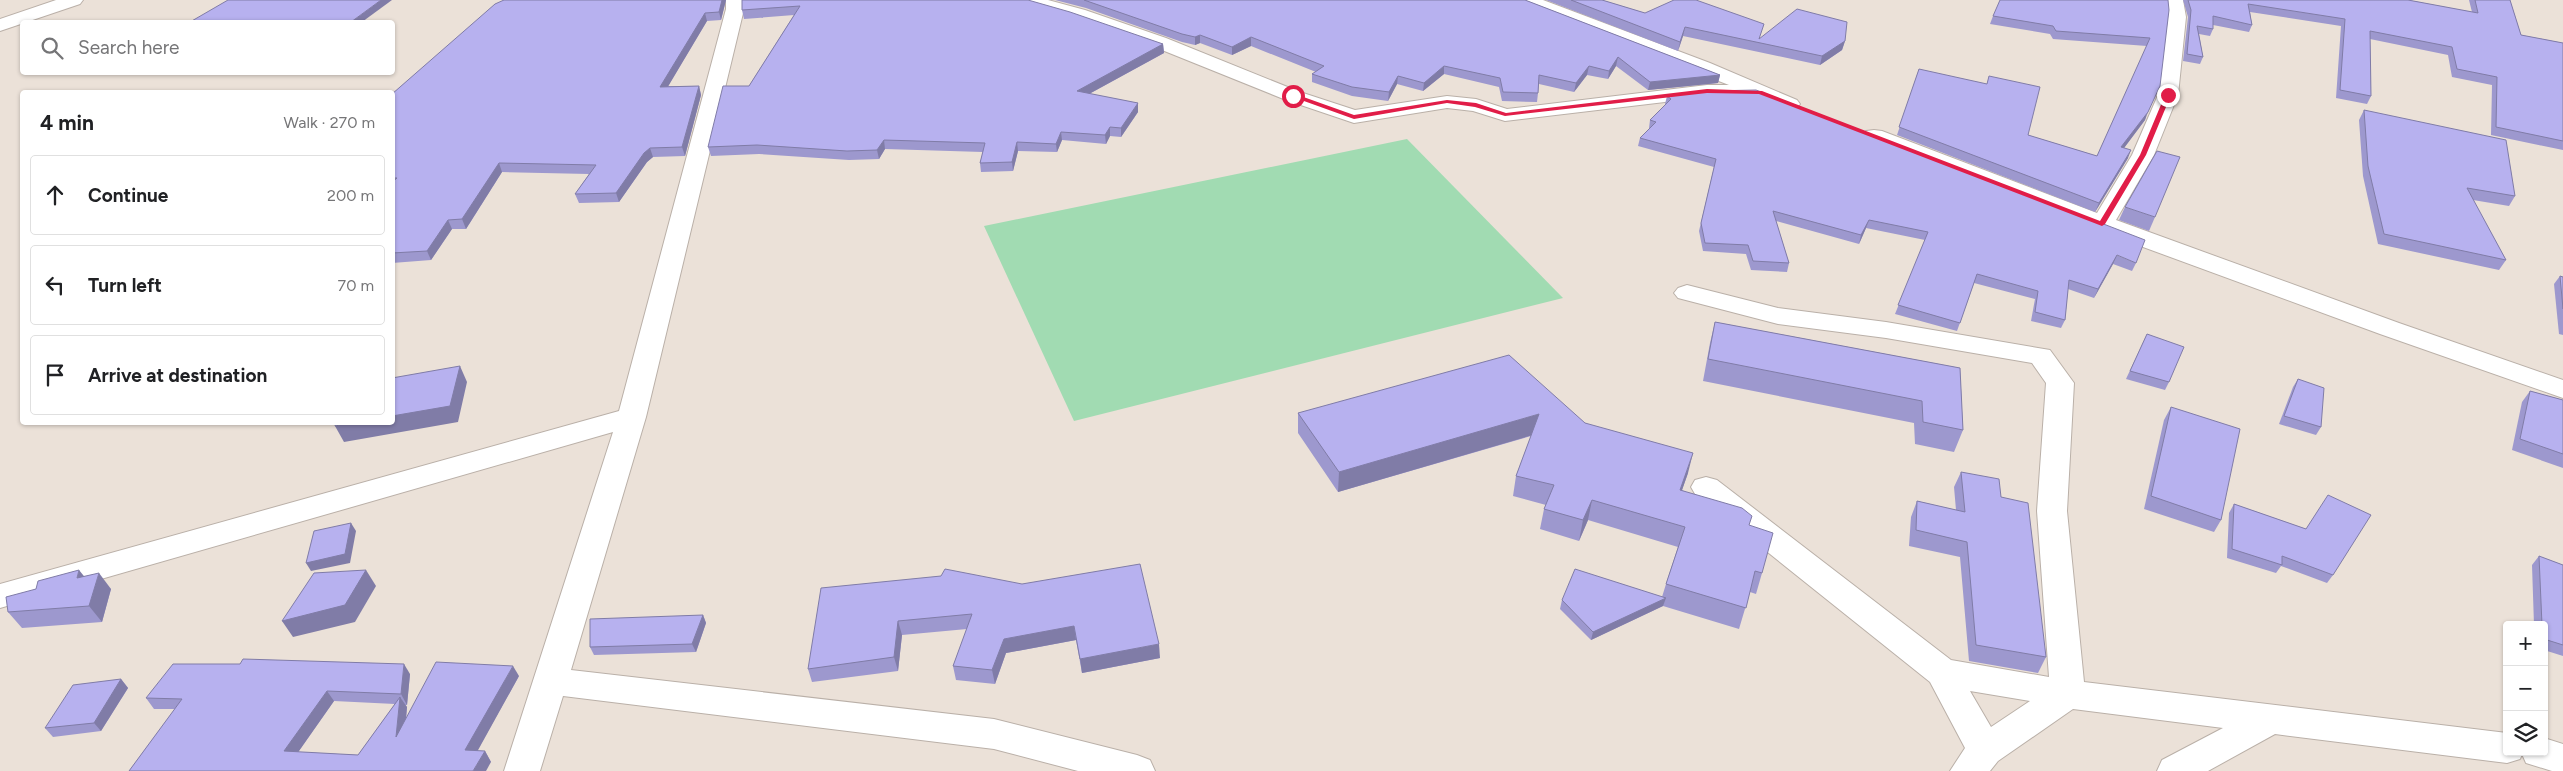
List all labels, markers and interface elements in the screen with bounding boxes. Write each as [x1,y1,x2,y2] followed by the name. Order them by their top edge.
[20,20,395,75] search box
[38,34,66,62] icon: search
[78,36,180,59] text: Search here
[2157,84,2180,107] route end
[1282,85,1305,108] route start
[40,110,94,135] text: 4 min
[284,113,375,132] text: Walk · 270 m
[41,181,69,209] icon: ahead
[88,184,168,207] text: Continue
[327,186,374,205] text: 200 m
[41,271,69,299] icon: left
[88,274,162,297] text: Turn left
[338,276,374,295] text: 70 m
[41,361,69,389] icon: arrive
[88,364,267,387] text: Arrive at destination
[2503,621,2548,756] map controls
[2503,621,2548,666] button: +
[2503,666,2548,711] button: −
[2503,711,2548,756] button: layers

